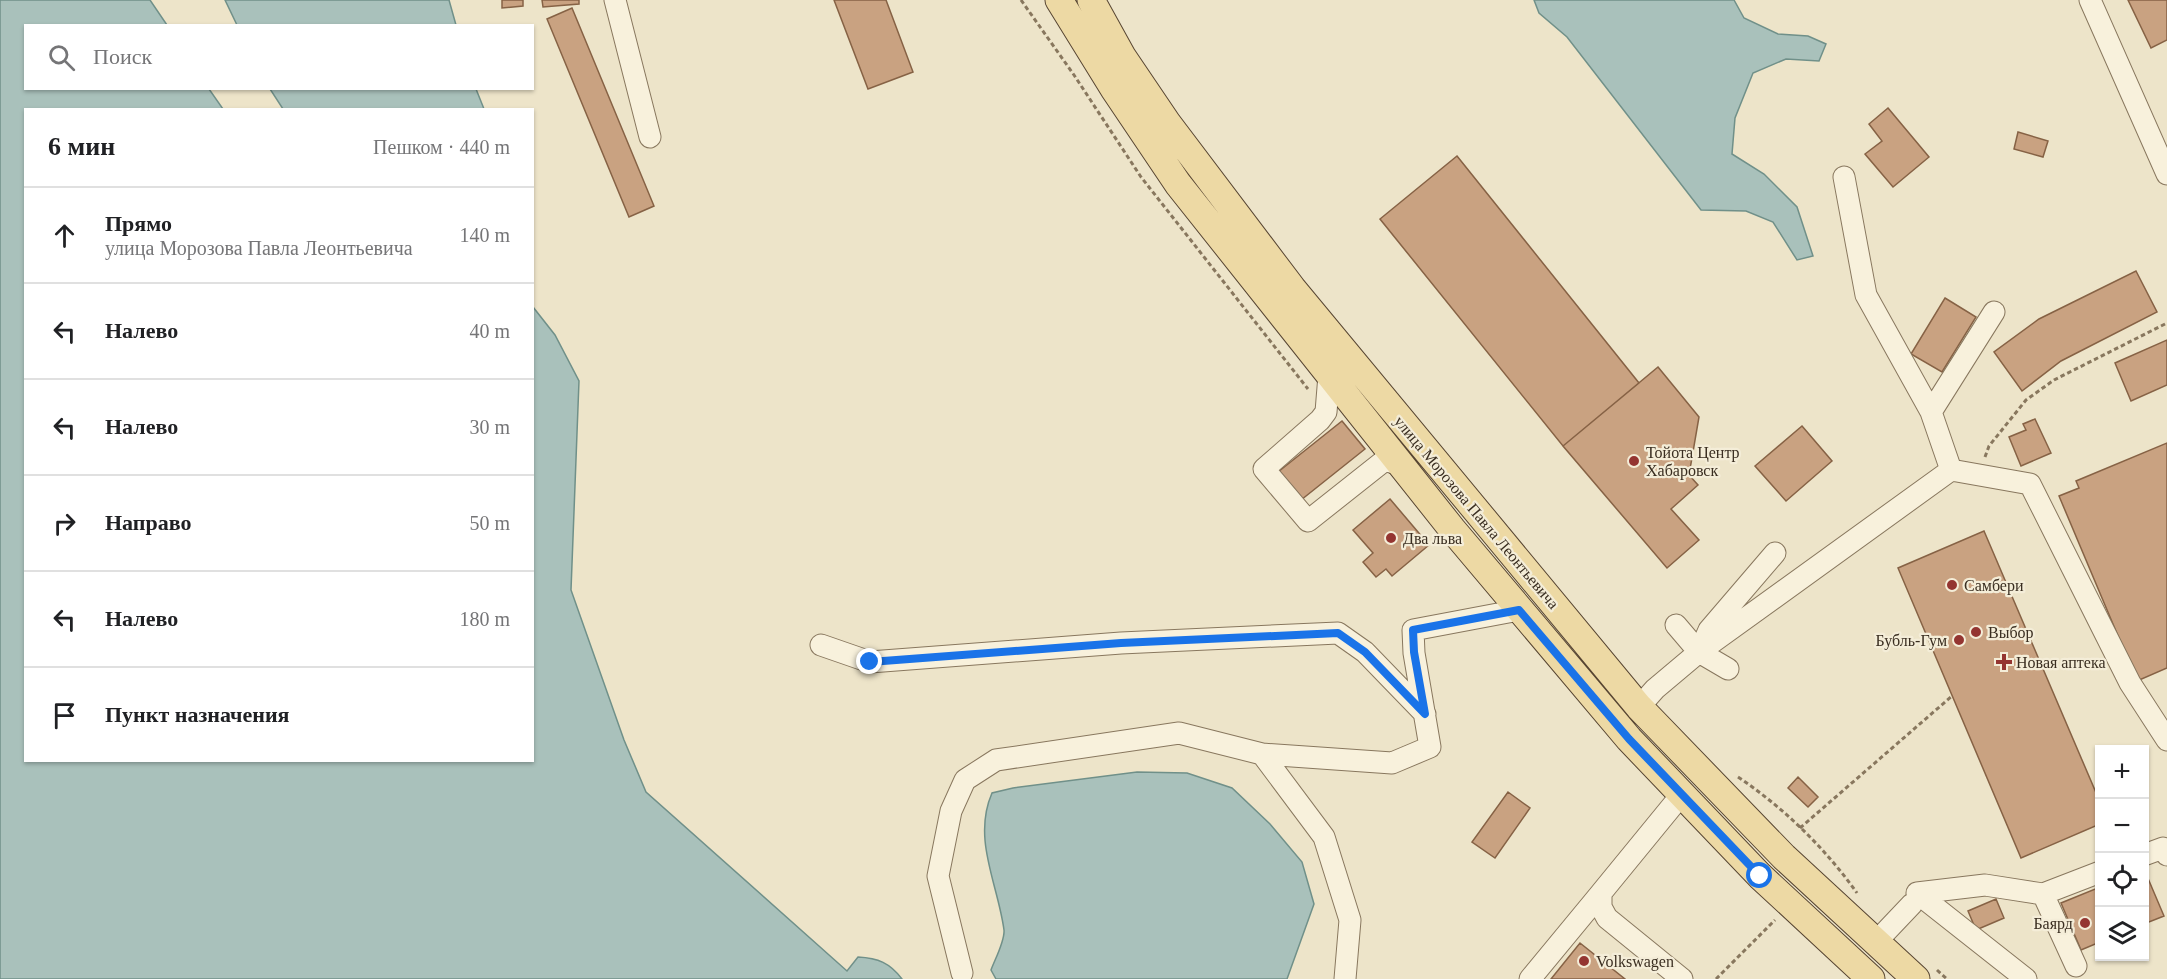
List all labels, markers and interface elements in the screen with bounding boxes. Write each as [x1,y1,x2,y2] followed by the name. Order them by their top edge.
[24,24,534,90] search box
[45,41,78,74] icon: search
[93,44,152,69] text: Поиск
[48,132,115,161] text: 6 мин
[373,136,510,158] text: Пешком · 440 m
[105,211,172,236] text: Прямо
[48,219,81,252] icon: ahead
[459,224,510,246] text: 140 m
[105,237,413,259] text: улица Морозова Павла Леонтьевича
[48,315,81,348] icon: left
[105,318,178,343] text: Налево
[469,320,510,342] text: 40 m
[48,411,81,444] icon: left
[1390,413,1562,613] street label: улица Морозова Павла Леонтьевича
[105,414,178,439] text: Налево
[469,416,510,438] text: 30 m
[1646,444,1740,480] place label: Тойота Центр Хабаровск
[1627,454,1641,468] marker: Тойота Центр Хабаровск
[48,507,81,540] icon: right
[105,510,191,535] text: Направо
[469,512,510,534] text: 50 m
[1403,530,1462,548] place label: Два льва
[1384,531,1398,545] marker: Два льва
[1964,577,2024,595] place label: Самбери
[1945,578,1959,592] marker: Самбери
[48,603,81,636] icon: left
[105,606,178,631] text: Налево
[459,608,510,630] text: 180 m
[1988,624,2034,642] place label: Выбор
[1969,625,1983,639] marker: Выбор
[1876,632,1947,650] place label: Бубль-Гум
[1952,633,1966,647] marker: Бубль-Гум
[856,648,882,674] route end
[2016,654,2106,671] place label: Новая аптека
[1997,655,2011,669] marker: Новая аптека
[48,699,81,732] icon: arrive
[105,702,290,727] text: Пункт назначения
[2095,745,2149,961] map controls
[2095,745,2149,799] button: +
[2095,799,2149,853] button: −
[2095,853,2149,907] button: locate
[1746,862,1772,888] route start
[2095,907,2149,961] button: layers
[2033,915,2073,933] place label: Баярд
[2078,916,2092,930] marker: Баярд
[1596,953,1674,971] place label: Volkswagen
[1577,954,1591,968] marker: Volkswagen

